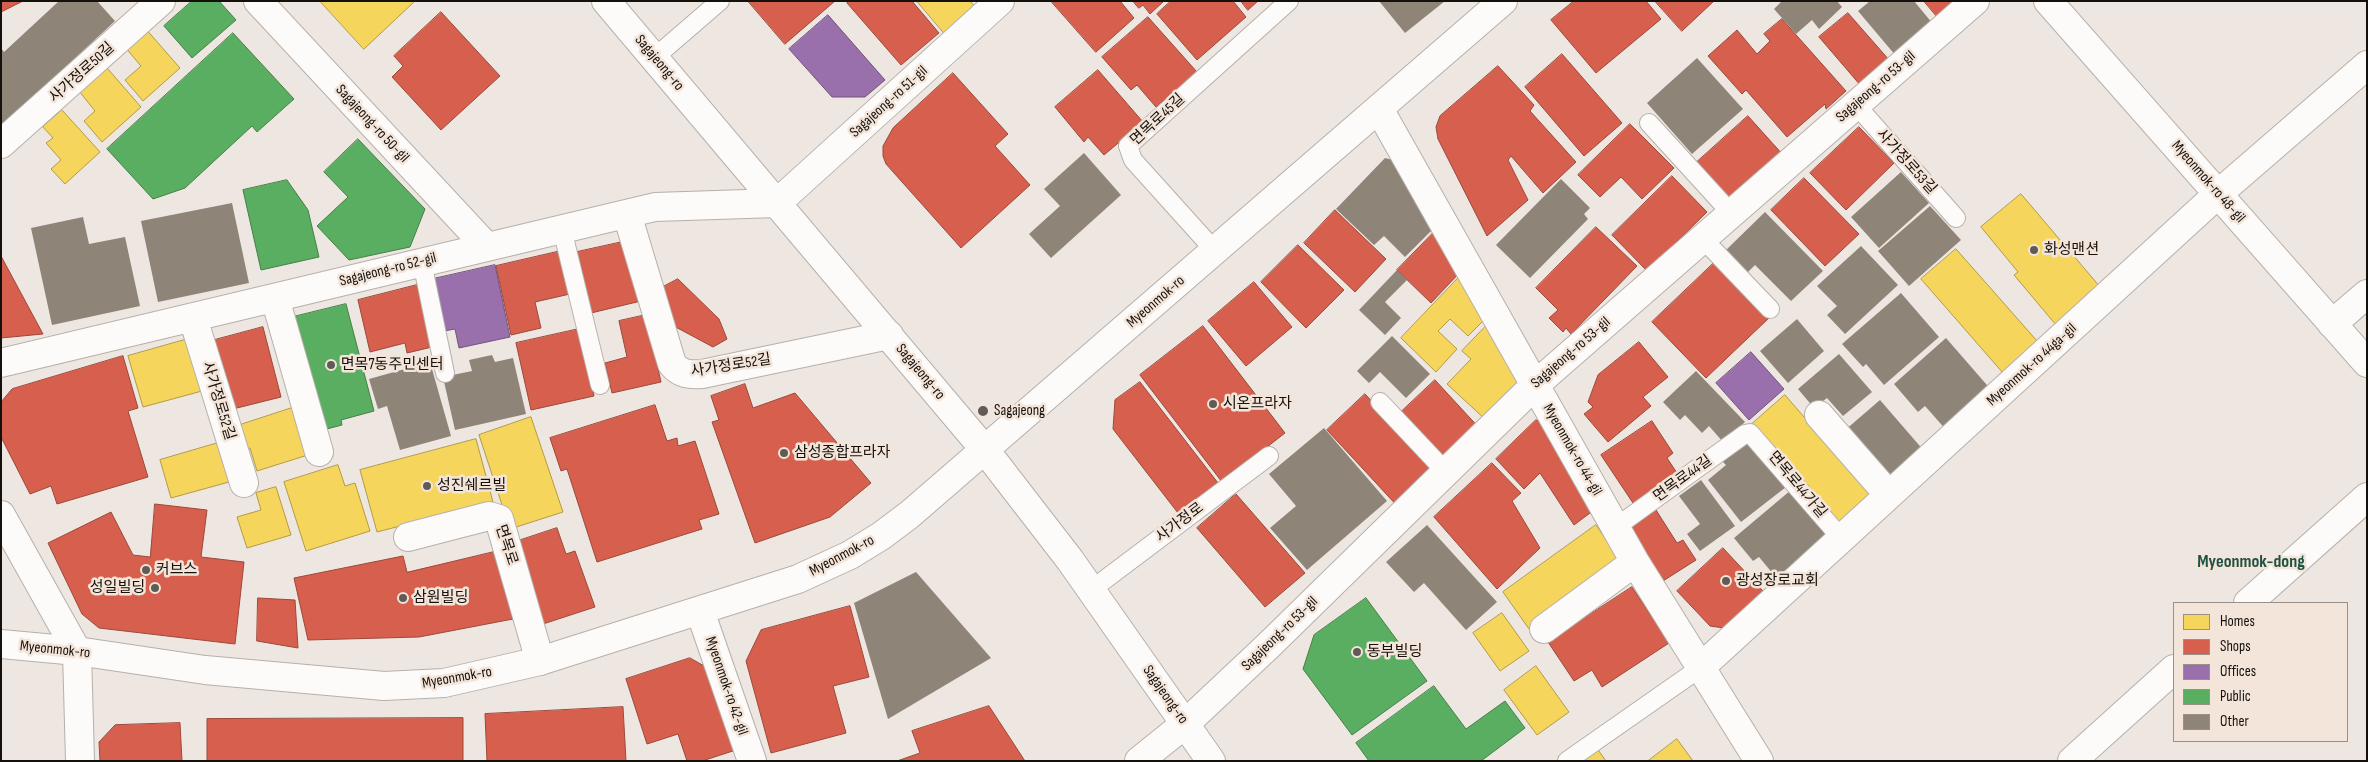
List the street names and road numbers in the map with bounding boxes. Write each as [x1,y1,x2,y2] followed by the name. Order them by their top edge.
[630,31,688,95] street label: Sagajeong-ro
[46,39,118,107] street label: 사가정로50길
[1833,48,1919,126] street label: Sagajeong-ro 53-gil
[846,62,932,142] street label: Sagajeong-ro 51-gil
[331,81,413,167] street label: Sagajeong-ro 50-gil
[1127,90,1189,150] street label: 면목로45길
[1872,126,1940,198] street label: 사가정로53길
[2167,137,2249,227] street label: Myeonmok-ro 48-gil
[338,249,438,291] street label: Sagajeong-ro 52-gil
[1123,272,1189,332] street label: Myeonmok-ro
[1528,314,1614,392] street label: Sagajeong-ro 53-gil
[1983,320,2081,410] street label: Myeonmok-ro 44ga-gil
[891,340,949,404] street label: Sagajeong-ro
[689,351,773,381] street label: 사가정로52길
[198,360,238,442] street label: 사가정로52길
[1538,401,1606,499] street label: Myeonmok-ro 44-gil
[1764,448,1830,522] street label: 면목로44가길
[1650,452,1716,506] street label: 면목로44길
[1153,499,1207,547] street label: 사가정로
[491,523,521,567] street label: 면목로
[807,531,877,581] street label: Myeonmok-ro
[1238,593,1322,675] street label: Sagajeong-ro 53-gil
[701,634,751,738] street label: Myeonmok-ro 42-gil
[19,637,91,663] street label: Myeonmok-ro
[1138,662,1192,728] street label: Sagajeong-ro
[421,663,493,693] street label: Myeonmok-ro

